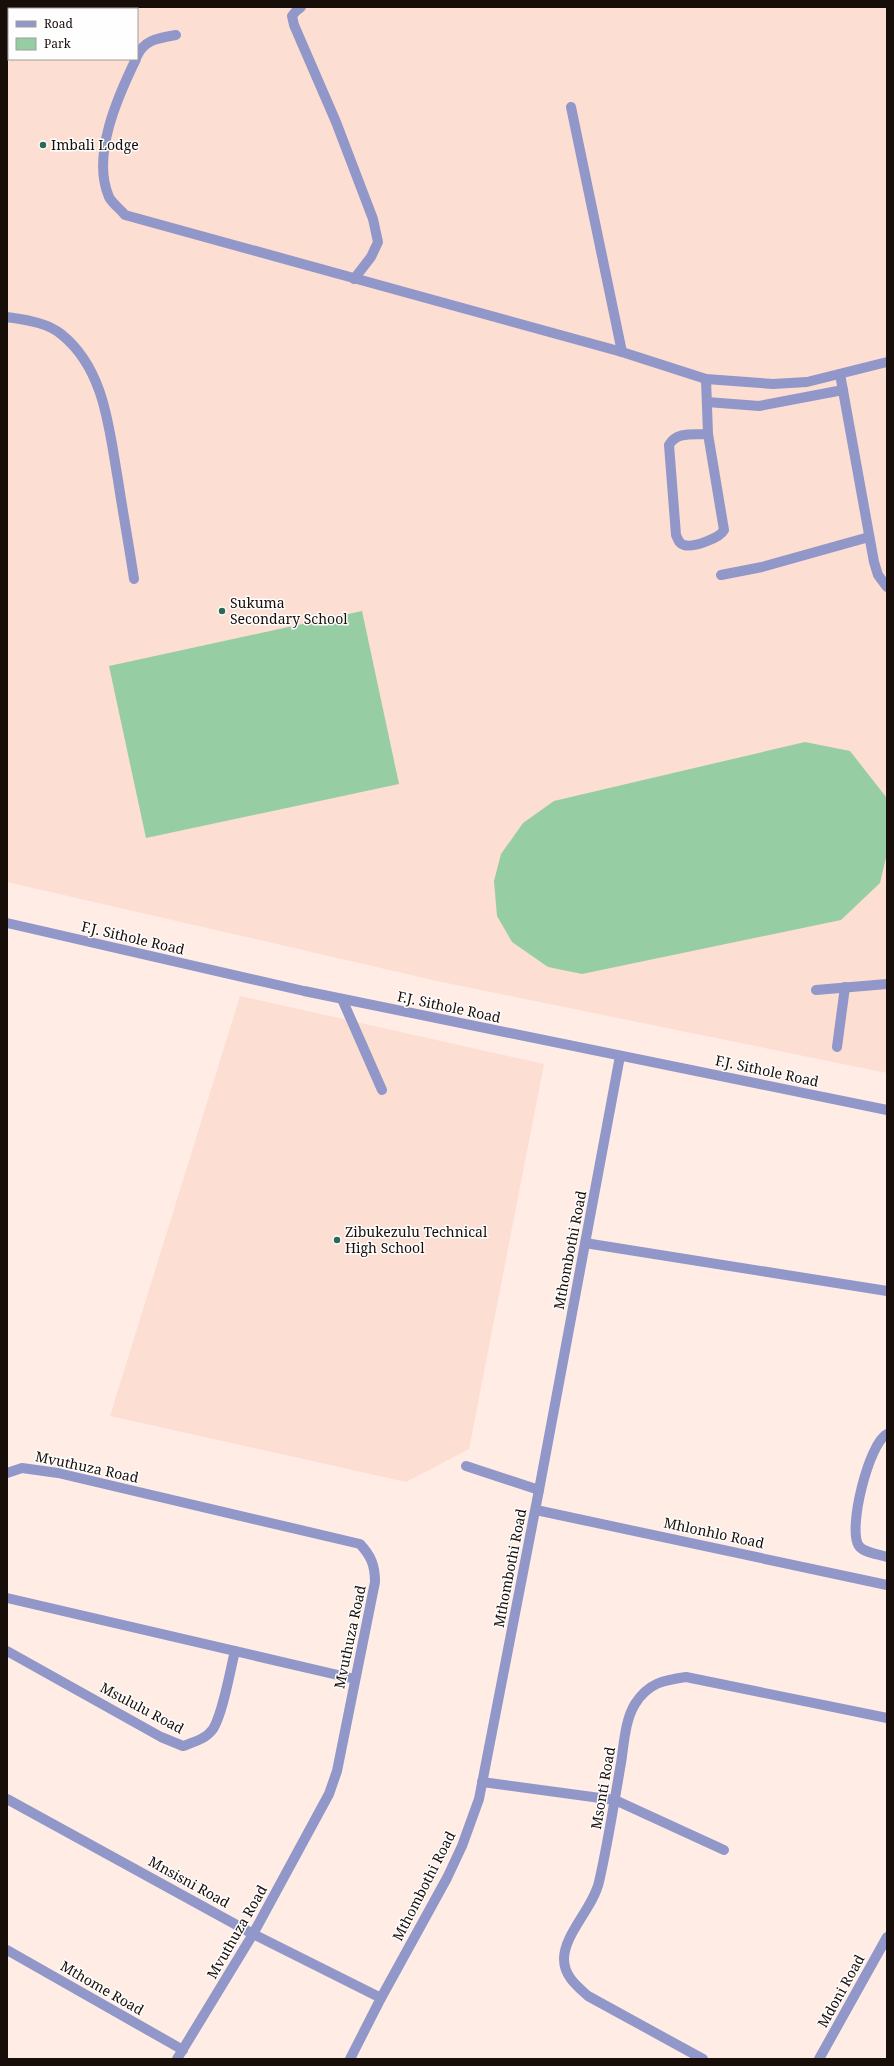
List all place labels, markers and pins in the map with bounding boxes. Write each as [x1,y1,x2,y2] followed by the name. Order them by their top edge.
[51,135,139,154] place label: Imbali Lodge
[38,140,48,150] marker: Imbali Lodge
[230,593,348,628] place label: Sukuma Secondary School
[217,606,227,616] marker: Sukuma Secondary School
[345,1222,488,1257] place label: Zibukezulu Technical High School
[332,1235,342,1245] marker: Zibukezulu Technical High School

